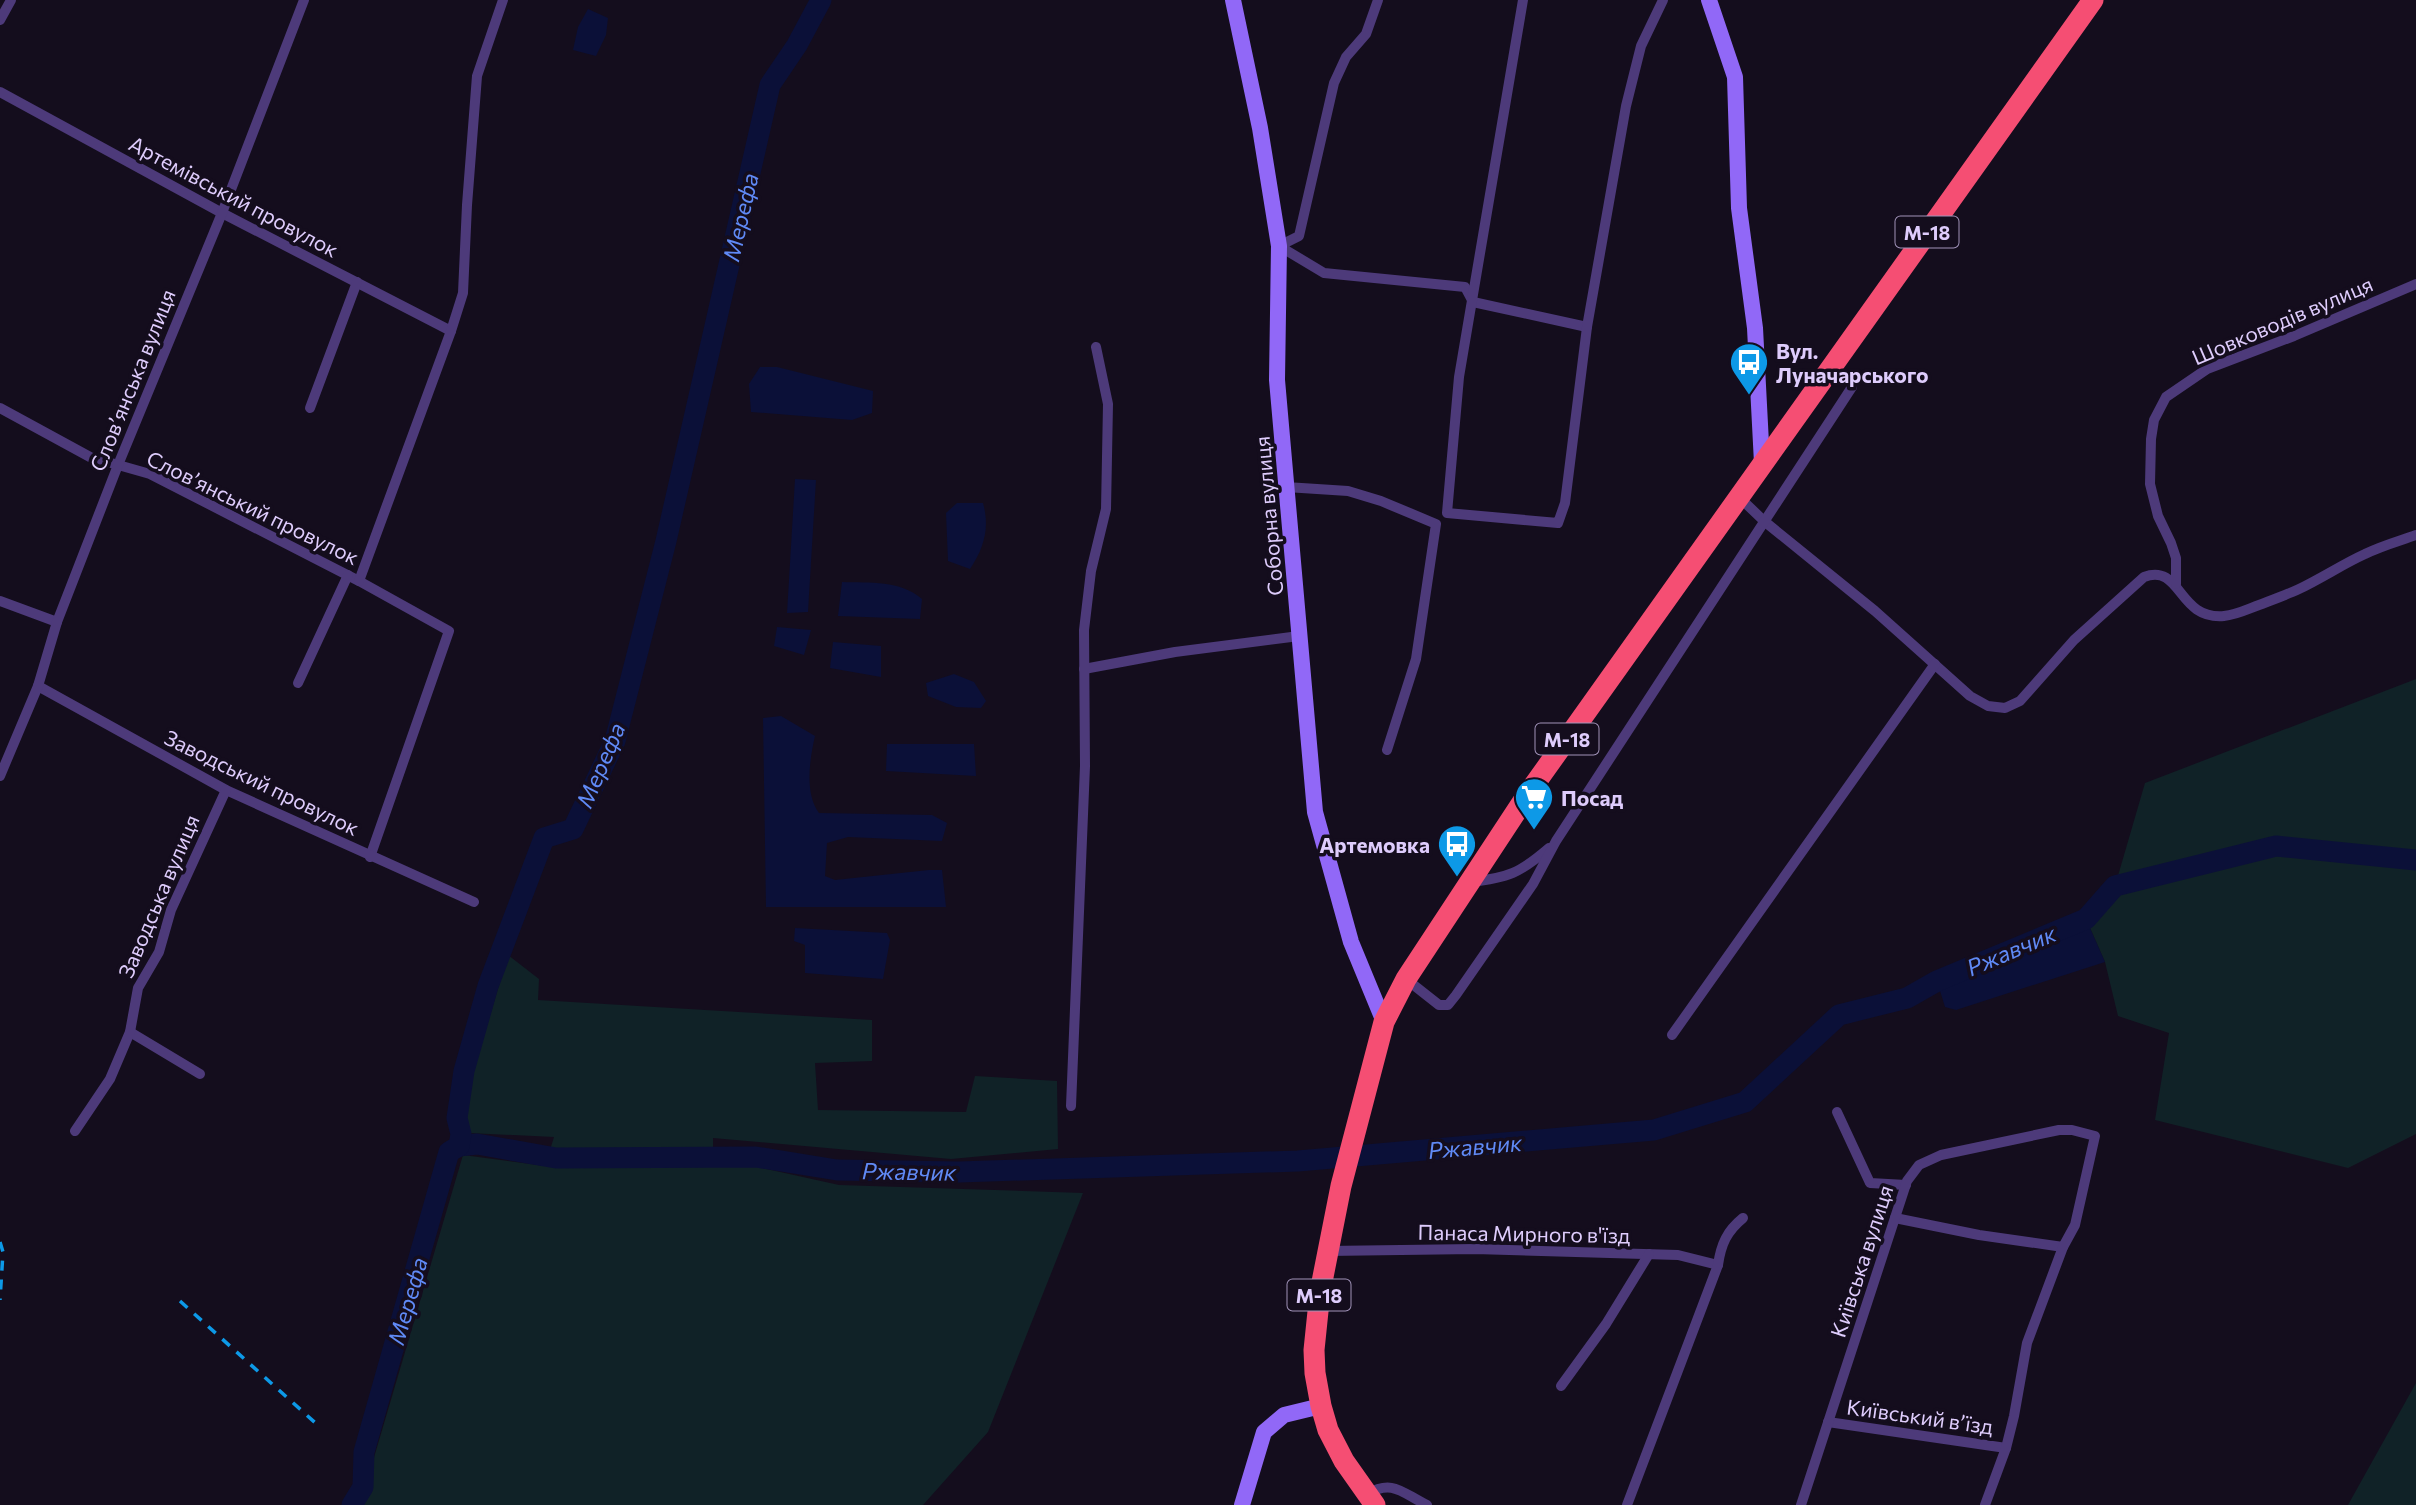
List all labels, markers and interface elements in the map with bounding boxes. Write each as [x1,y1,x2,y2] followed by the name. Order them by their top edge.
[125,130,343,262] street label: Артемівський провулок
[716,170,764,264] water label: Мерефа
[1896,216,1958,248] road number: М-18
[2188,271,2376,369] street label: Шовководів вулиця
[84,285,180,475] street label: Слов’янська вулиця
[1776,338,1929,387] place label: Вул. Луначарського
[1728,341,1770,396] bus stop icon: Вул. Луначарського
[1249,435,1287,597] street label: Соборна вулиця
[143,445,363,569] street label: Слов’янський провулок
[570,718,630,812] water label: Мерефа
[161,724,363,840] street label: Заводський провулок
[1536,724,1598,754] road number: М-18
[1513,776,1555,831] supermarket icon: Посад
[1561,785,1623,810] place label: Посад
[112,811,204,981] street label: Заводська вулиця
[1436,823,1478,878] bus stop icon: Артемовка
[1319,832,1430,857] place label: Артемовка
[1962,918,2061,981] water label: Ржавчик
[1427,1128,1524,1164] water label: Ржавчик
[862,1156,957,1186] water label: Ржавчик
[1825,1182,1897,1340] street label: Київська вулиця
[1418,1219,1630,1247] street label: Панаса Мирного в'їзд
[381,1254,433,1348] water label: Мерефа
[1288,1280,1350,1310] road number: М-18
[1845,1393,1995,1439] street label: Київський в’їзд

